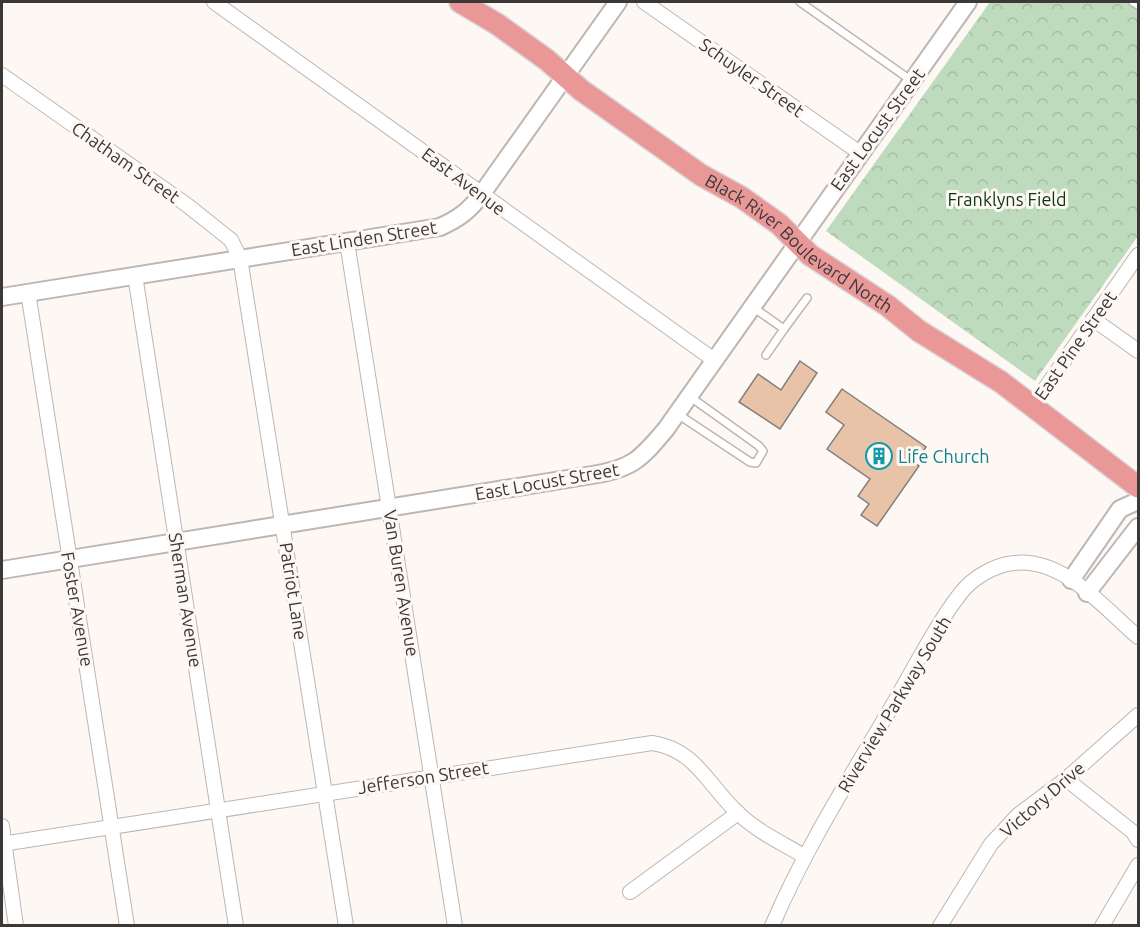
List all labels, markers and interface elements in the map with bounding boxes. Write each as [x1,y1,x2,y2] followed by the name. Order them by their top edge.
[696,34,808,120] street label: Schuyler Street
[826,64,928,194] street label: East Locust Street
[68,117,184,207] street label: Chatham Street
[418,143,510,219] street label: East Avenue
[702,170,897,316] street label: Black River Boulevard North
[947,189,1067,209] park label: Franklyns Field
[290,217,438,259] street label: East Linden Street
[1030,287,1120,403] street label: East Pine Street
[864,441,894,471] building icon: Life Church
[898,446,989,466] place label: Life Church
[473,458,621,504] street label: East Locust Street
[381,508,423,658] street label: Van Buren Avenue
[165,531,207,669] street label: Sherman Avenue
[276,541,312,641] street label: Patriot Lane
[58,550,98,668] street label: Foster Avenue
[833,612,955,796] street label: Riverview Parkway South
[356,757,490,797] street label: Jefferson Street
[996,757,1088,841] street label: Victory Drive

